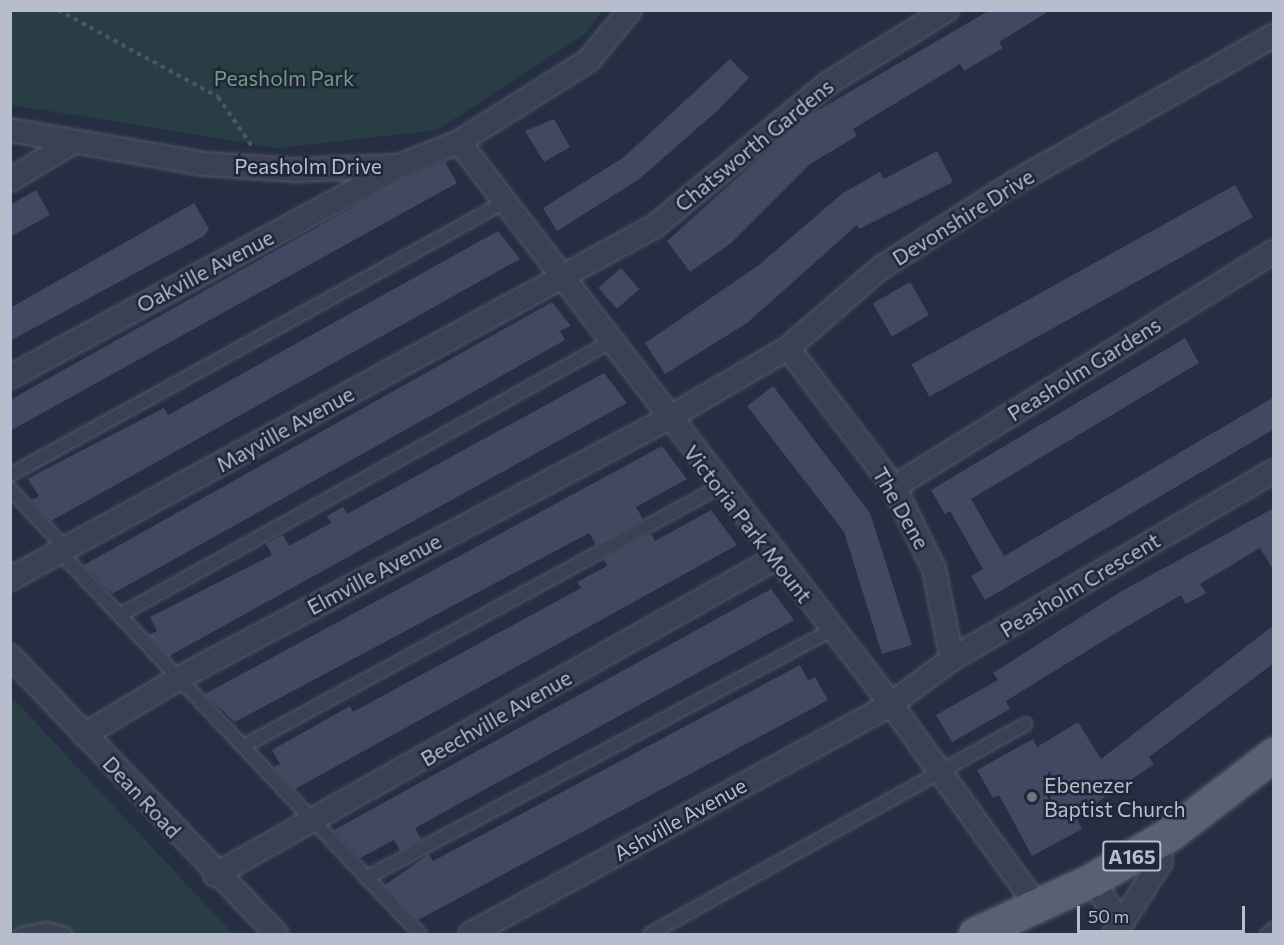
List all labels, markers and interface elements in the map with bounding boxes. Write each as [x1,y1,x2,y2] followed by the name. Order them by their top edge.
[214,65,354,91] park label: Peasholm Park
[670,73,838,217] street label: Chatsworth Gardens
[234,153,382,179] street label: Peasholm Drive
[888,163,1038,271] street label: Devonshire Drive
[132,224,278,318] street label: Oakville Avenue
[1003,312,1165,426] street label: Peasholm Gardens
[212,381,358,477] street label: Mayville Avenue
[679,440,817,608] street label: Victoria Park Mount
[868,463,934,553] street label: The Dene
[996,527,1164,643] street label: Peasholm Crescent
[303,528,445,620] street label: Elmville Avenue
[416,665,576,771] street label: Beechville Avenue
[98,751,186,843] street label: Dean Road
[609,772,751,866] street label: Ashville Avenue
[1044,772,1186,822] place label: Ebenezer Baptist Church
[1025,790,1039,804] marker: Ebenezer Baptist Church
[1102,839,1162,873] road number: A165
[1080,894,1248,932] scale bar
[1088,905,1129,927] text: 50 m

